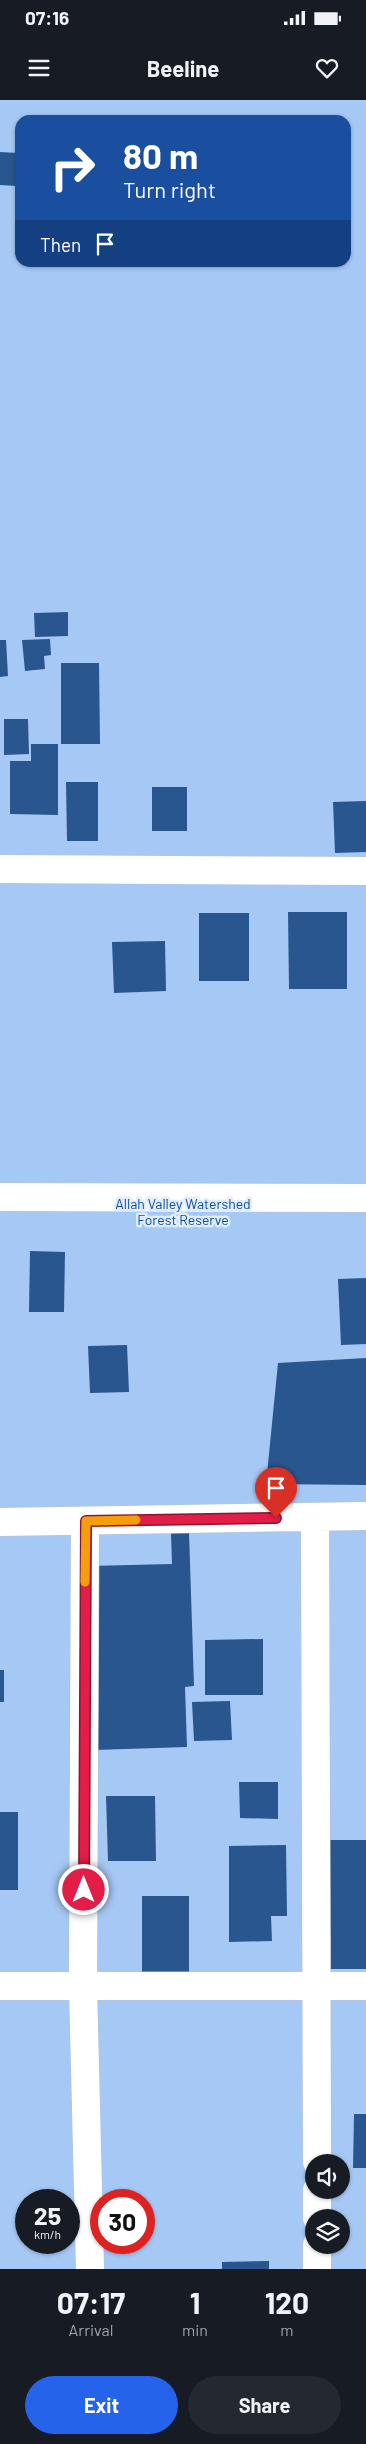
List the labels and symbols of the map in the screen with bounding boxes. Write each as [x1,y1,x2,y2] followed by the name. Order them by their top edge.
[115,1195,251,1228] park label: Allah Valley Watershed Forest Reserve
[255,1467,297,1518] pin
[57,1863,109,1915] position arrow
[90,2189,155,2254] speed limit sign: 30

